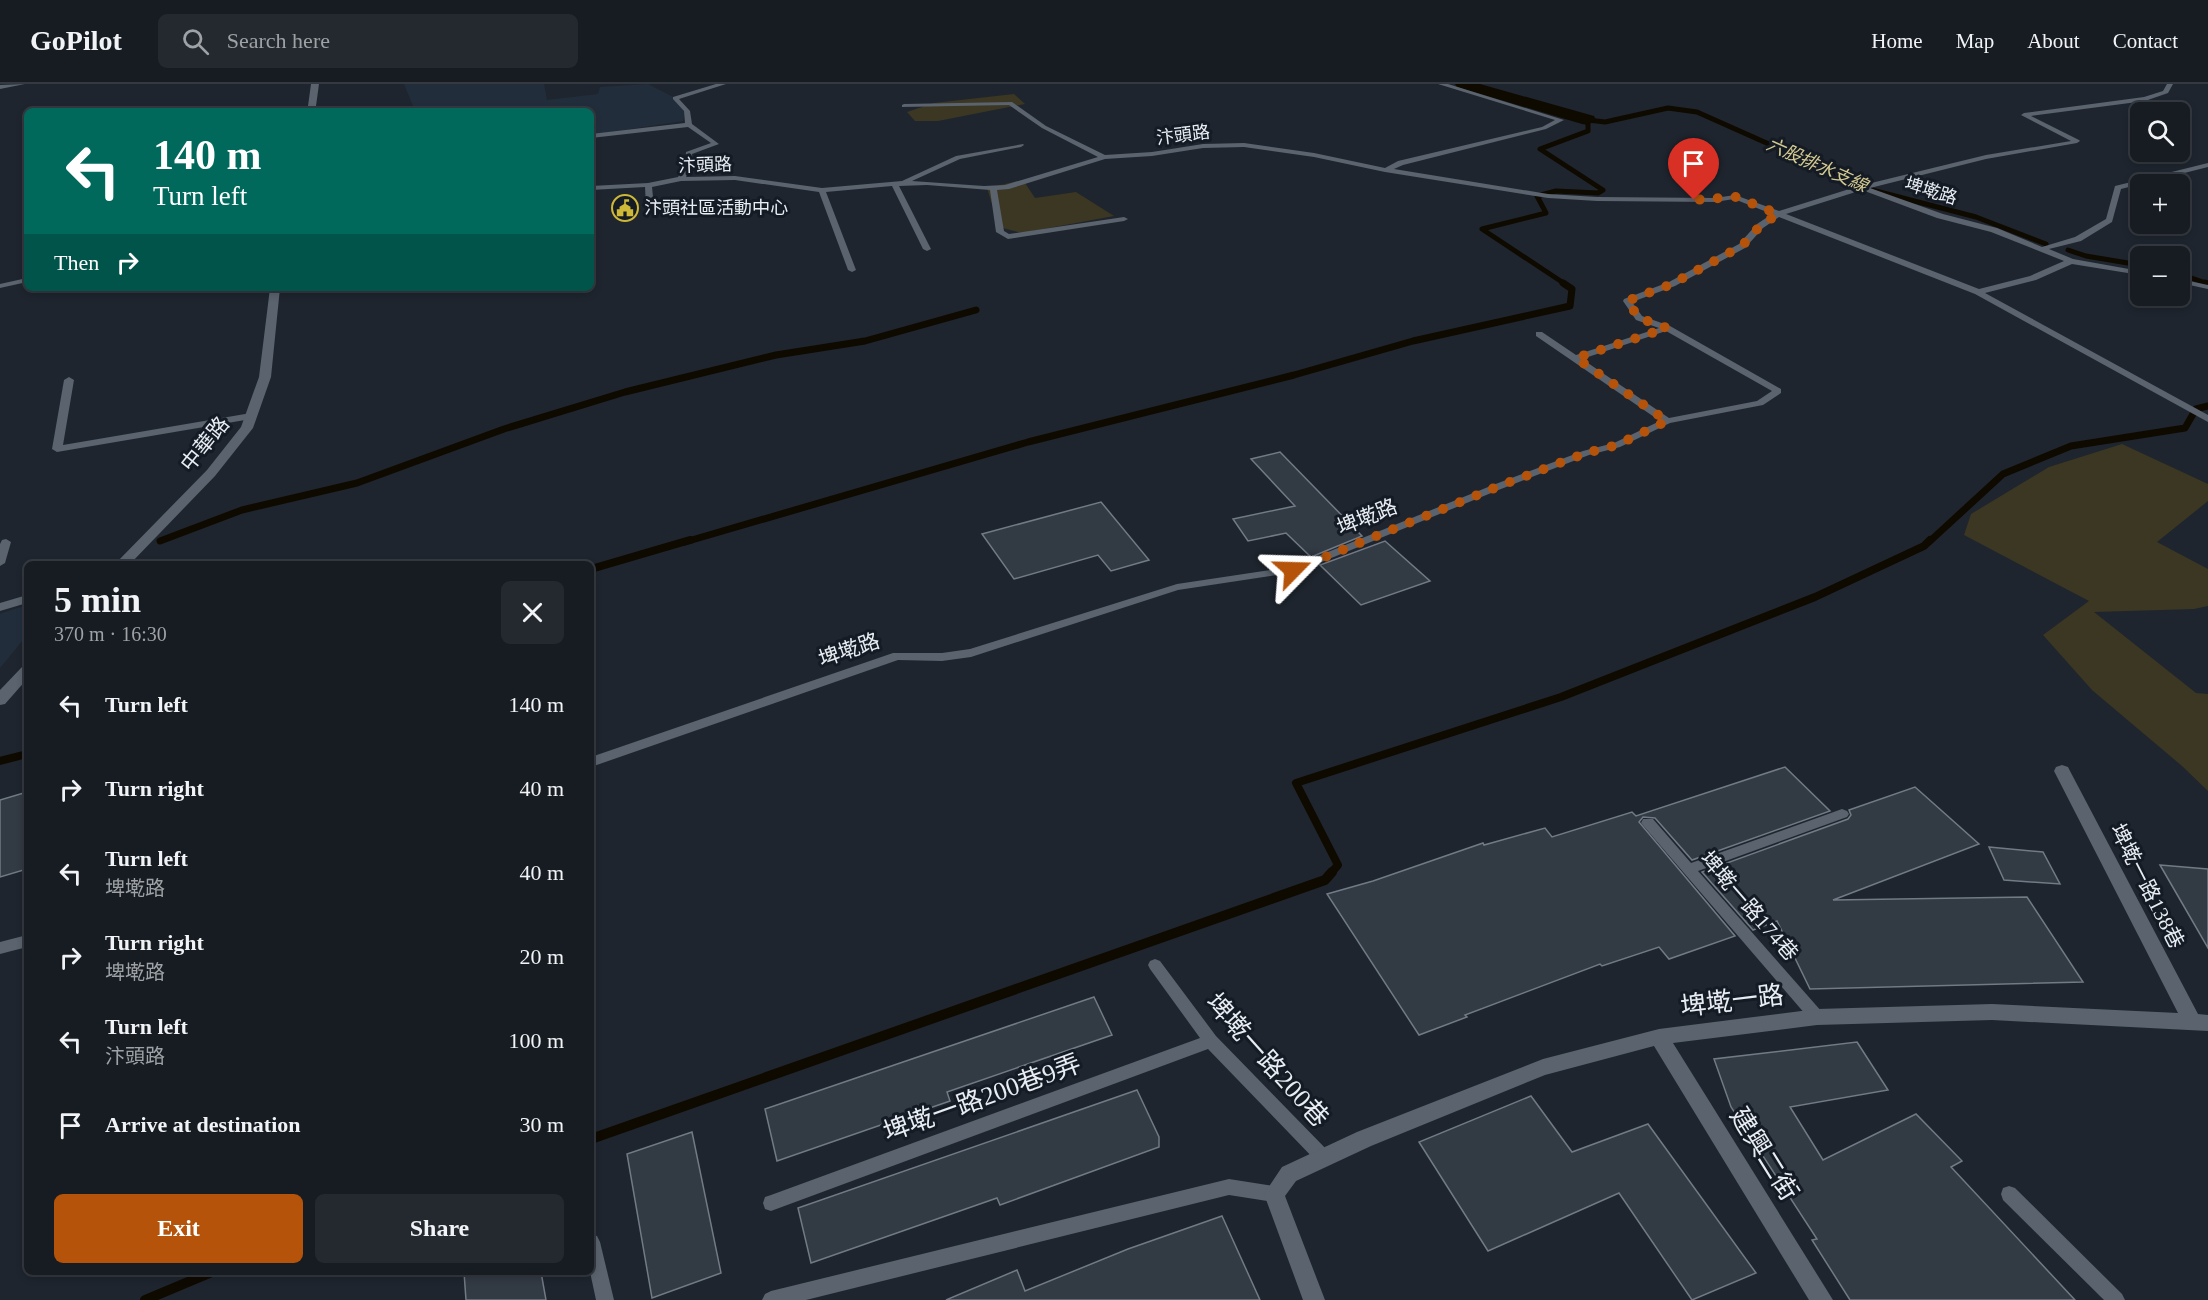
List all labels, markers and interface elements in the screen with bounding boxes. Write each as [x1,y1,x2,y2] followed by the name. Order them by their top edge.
[158,14,578,68] search box
[30,25,122,56] text: GoPilot
[179,25,212,58] icon: search
[227,28,330,53] text: Search here
[1871,29,1923,53] text: Home
[1956,29,1994,53] text: Map
[2027,29,2080,53] text: About
[2113,29,2178,53] text: Contact
[2130,102,2190,306] map controls
[2130,102,2190,162] button: search
[1155,122,1211,148] street label: 汴頭路
[54,132,132,210] icon: left
[153,132,262,178] text: 140 m
[1764,134,1872,197] water label: 六股排水支線
[1668,138,1719,200] pin
[1677,147,1710,180] icon: arrive
[678,154,732,176] street label: 汴頭路
[1902,174,1960,208] street label: 埤墘路
[2130,174,2190,234] button: +
[153,181,247,211] text: Turn left
[610,193,640,223] public building icon: 汴頭社區活動中心
[644,198,788,218] place label: 汴頭社區活動中心
[111,246,144,279] icon: right
[2130,246,2190,306] button: −
[54,250,99,275] text: Then
[176,412,234,476] street label: 中華路
[1333,494,1401,540] street label: 埤墘路
[1261,538,1325,602] position arrow
[54,580,141,620] text: 5 min
[501,581,564,644] button: close
[54,623,167,645] text: 370 m · 16:30
[815,628,883,672] street label: 埤墘路
[54,689,87,722] icon: left
[105,692,188,717] text: Turn left
[508,692,564,717] text: 140 m
[54,773,87,806] icon: right
[105,776,204,801] text: Turn right
[519,776,564,801] text: 40 m
[2105,820,2189,952] street label: 埤墘一路138巷
[105,846,188,871] text: Turn left
[1695,847,1803,965] street label: 埤墘一路174巷
[54,857,87,890] icon: left
[519,860,564,885] text: 40 m
[105,877,165,899] text: 埤墘路
[105,930,204,955] text: Turn right
[54,941,87,974] icon: right
[519,944,564,969] text: 20 m
[105,961,165,983] text: 埤墘路
[1679,980,1785,1022] street label: 埤墘一路
[1200,987,1334,1133] street label: 埤墘一路200巷
[105,1014,188,1039] text: Turn left
[54,1025,87,1058] icon: left
[508,1028,564,1053] text: 100 m
[105,1045,165,1067] text: 汴頭路
[879,1049,1085,1147] street label: 埤墘一路200巷9弄
[1724,1102,1804,1206] street label: 建興二街
[54,1109,87,1142] icon: arrive
[105,1112,301,1137] text: Arrive at destination
[519,1112,564,1137] text: 30 m
[54,1194,303,1263] button: Exit
[315,1194,564,1263] button: Share

